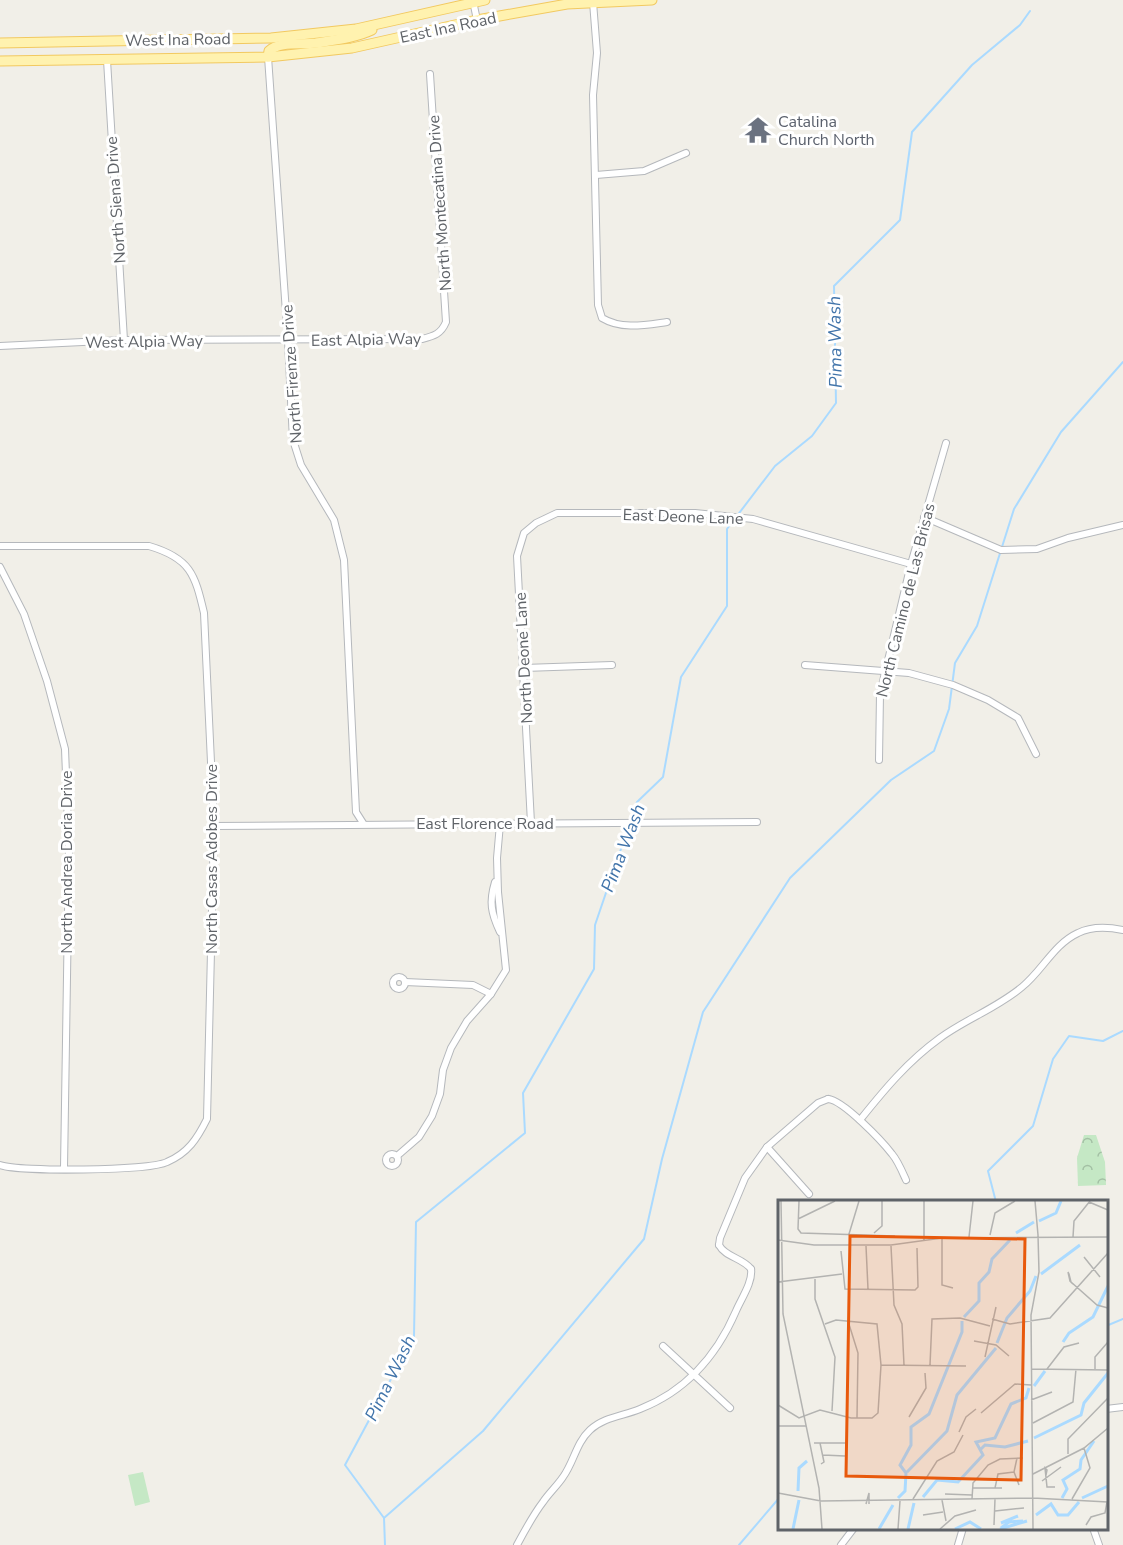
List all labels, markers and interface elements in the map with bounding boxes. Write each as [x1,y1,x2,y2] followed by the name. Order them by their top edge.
[398,7,498,49] street label: East Ina Road
[125,28,231,52] street label: West Ina Road
[778,111,875,151] place label: Catalina Church North
[423,114,457,292] street label: North Montecatina Drive
[743,115,773,145] temple icon: Catalina Church North
[101,136,131,264] street label: North Siena Drive
[822,296,848,388] water label: Pima Wash
[276,304,308,444] street label: North Firenze Drive
[311,328,422,352] street label: East Alpia Way
[85,330,204,354] street label: West Alpia Way
[871,501,941,700] street label: North Camino de Las Brisas
[622,504,744,530] street label: East Deone Lane
[510,592,538,724] street label: North Deone Lane
[201,764,223,954] street label: North Casas Adobes Drive
[56,770,78,954] street label: North Andrea Doria Drive
[595,801,651,895] water label: Pima Wash
[416,813,554,835] street label: East Florence Road
[778,1200,1108,1530] inset map
[359,1331,421,1425] water label: Pima Wash

